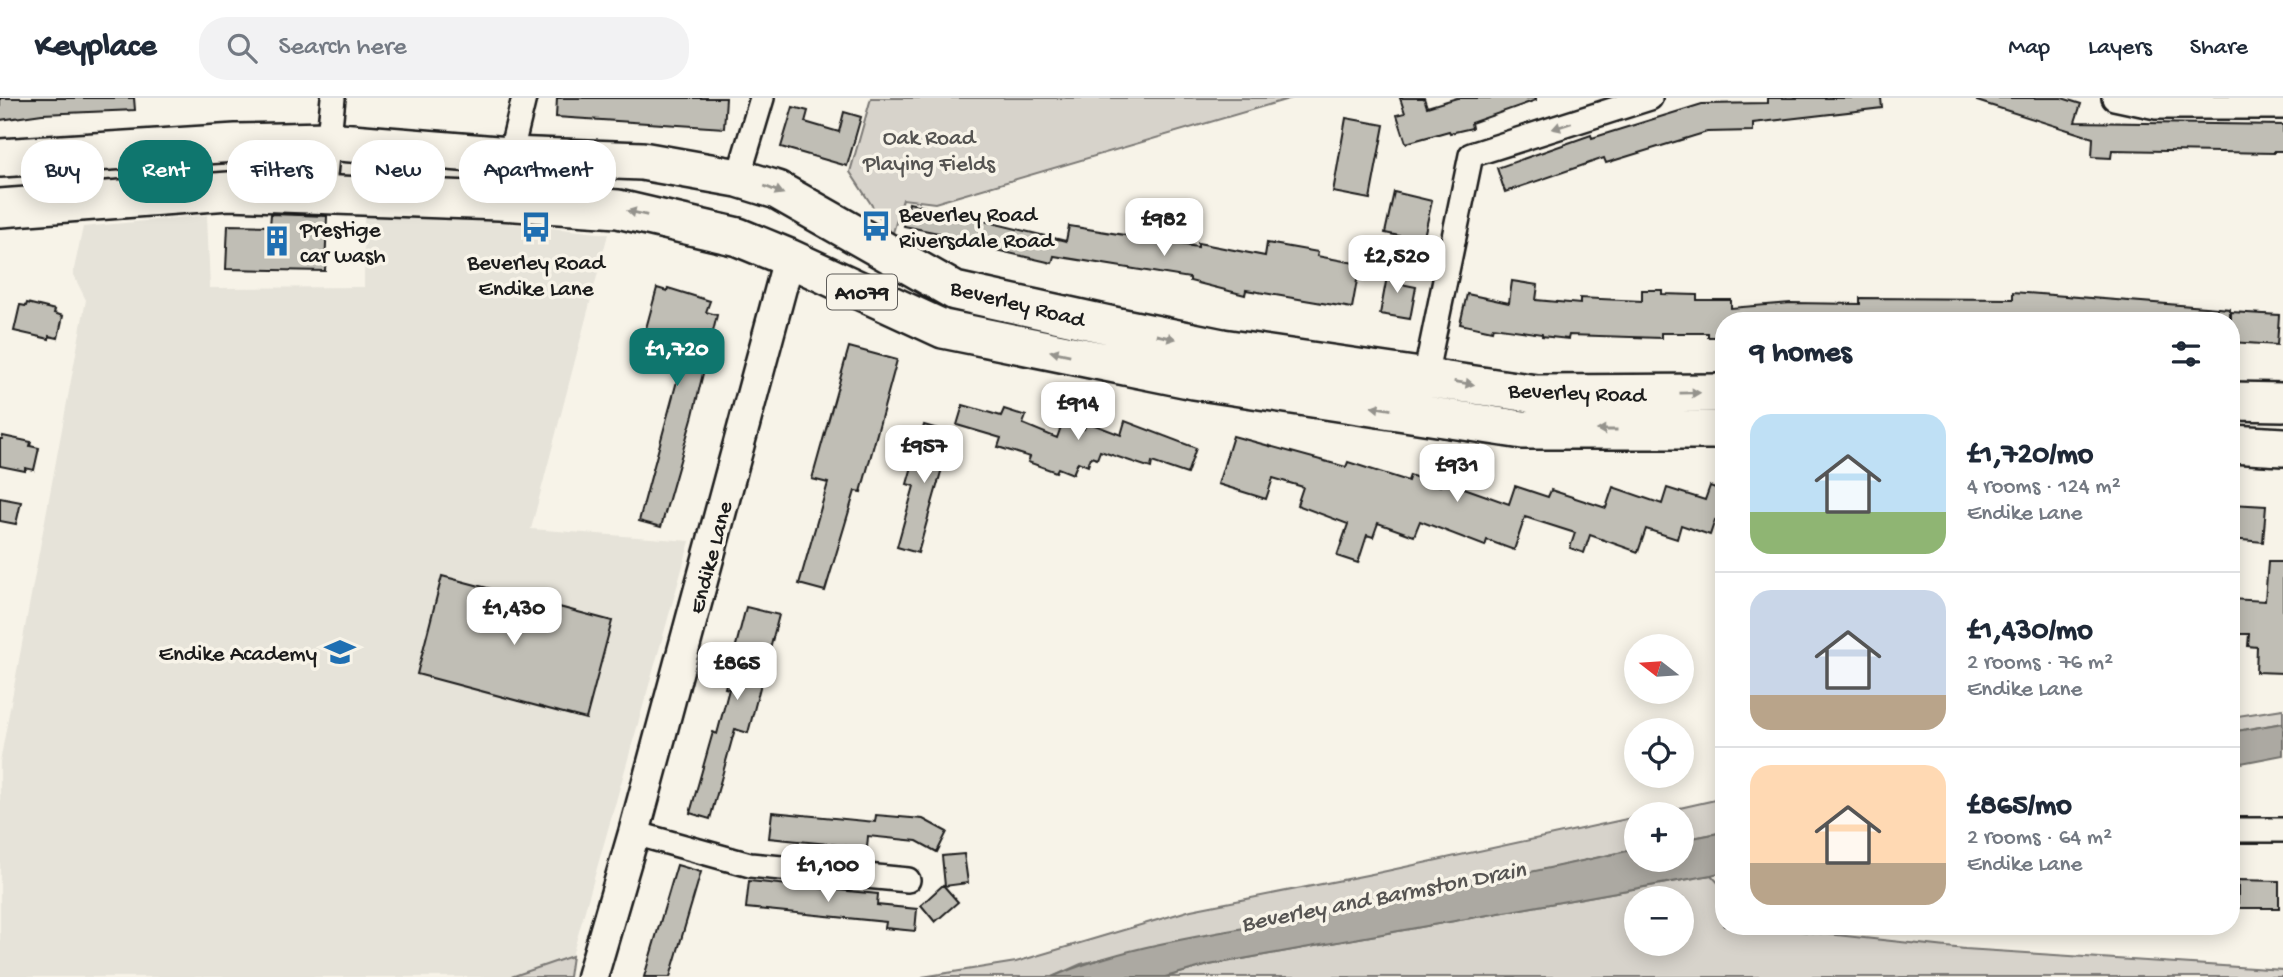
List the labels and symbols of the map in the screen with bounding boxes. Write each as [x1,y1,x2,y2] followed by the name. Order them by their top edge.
[1551,121,1572,132] one-way arrow
[862,126,995,179] park label: Oak Road Playing Fields
[764,184,784,196] one-way arrow
[1123,198,1205,258] pin: £982
[898,203,1055,256] place label: Beverley Road Riversdale Road
[626,207,648,218] one-way arrow
[859,209,893,243] bus stop icon: Beverley Road Riversdale Road
[519,210,553,244] bus stop icon: Beverley Road Endike Lane
[299,218,386,271] place label: Prestige car wash
[260,224,294,258] building icon: Prestige car wash
[1340,236,1454,295] pin: £2,520
[466,251,606,304] place label: Beverley Road Endike Lane
[827,274,897,310] road number: A1079
[946,275,1089,336] street label: Beverley Road
[620,328,734,388] pin: £1,720
[1155,331,1177,342] one-way arrow
[1049,347,1071,358] one-way arrow
[1453,377,1475,388] one-way arrow
[1507,379,1648,410] street label: Beverley Road
[1037,382,1119,442] pin: £914
[1680,387,1702,399] one-way arrow
[1369,402,1391,413] one-way arrow
[1595,424,1617,436] one-way arrow
[883,426,965,485] pin: £957
[1416,444,1498,504] pin: £931
[684,498,741,617] street label: Endike Lane
[457,588,571,647] pin: £1,430
[1624,634,1694,704] north arrow
[323,635,357,669] school or university icon: Endike Academy
[159,642,317,669] place label: Endike Academy
[696,642,778,702] pin: £865
[771,844,885,904] pin: £1,100
[1239,857,1529,940] water label: Beverley and Barmston Drain

